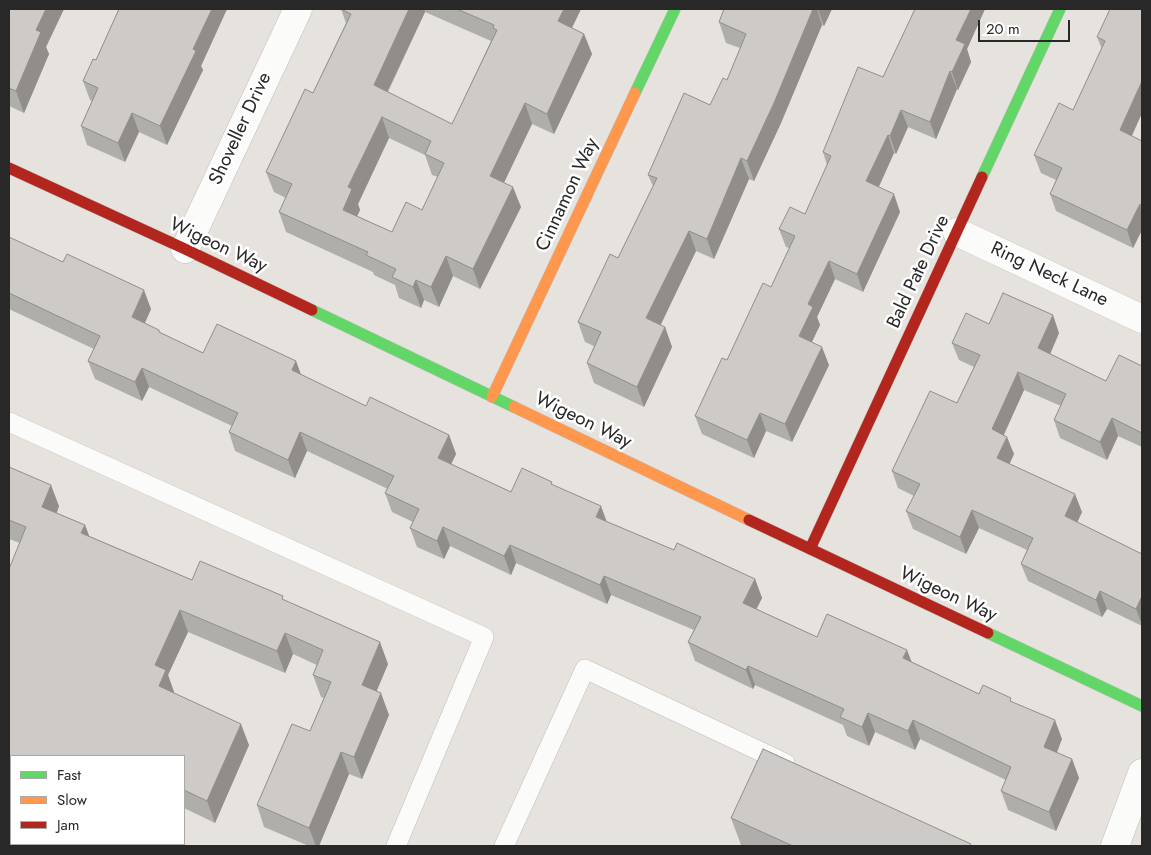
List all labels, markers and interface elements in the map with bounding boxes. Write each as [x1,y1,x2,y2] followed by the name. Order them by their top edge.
[981,10,1074,42] scale bar
[986,18,1020,40] text: 20 m
[205,69,277,189] street label: Shoveller Drive
[532,135,604,255] street label: Cinnamon Way
[883,212,955,332] street label: Bald Pate Drive
[166,214,270,278] street label: Wigeon Way
[987,238,1111,312] street label: Ring Neck Lane
[531,388,635,454] street label: Wigeon Way
[896,563,1000,627] street label: Wigeon Way
[10,755,185,845] legend
[57,764,81,786] text: Fast
[57,789,87,811] text: Slow
[57,814,80,836] text: Jam

